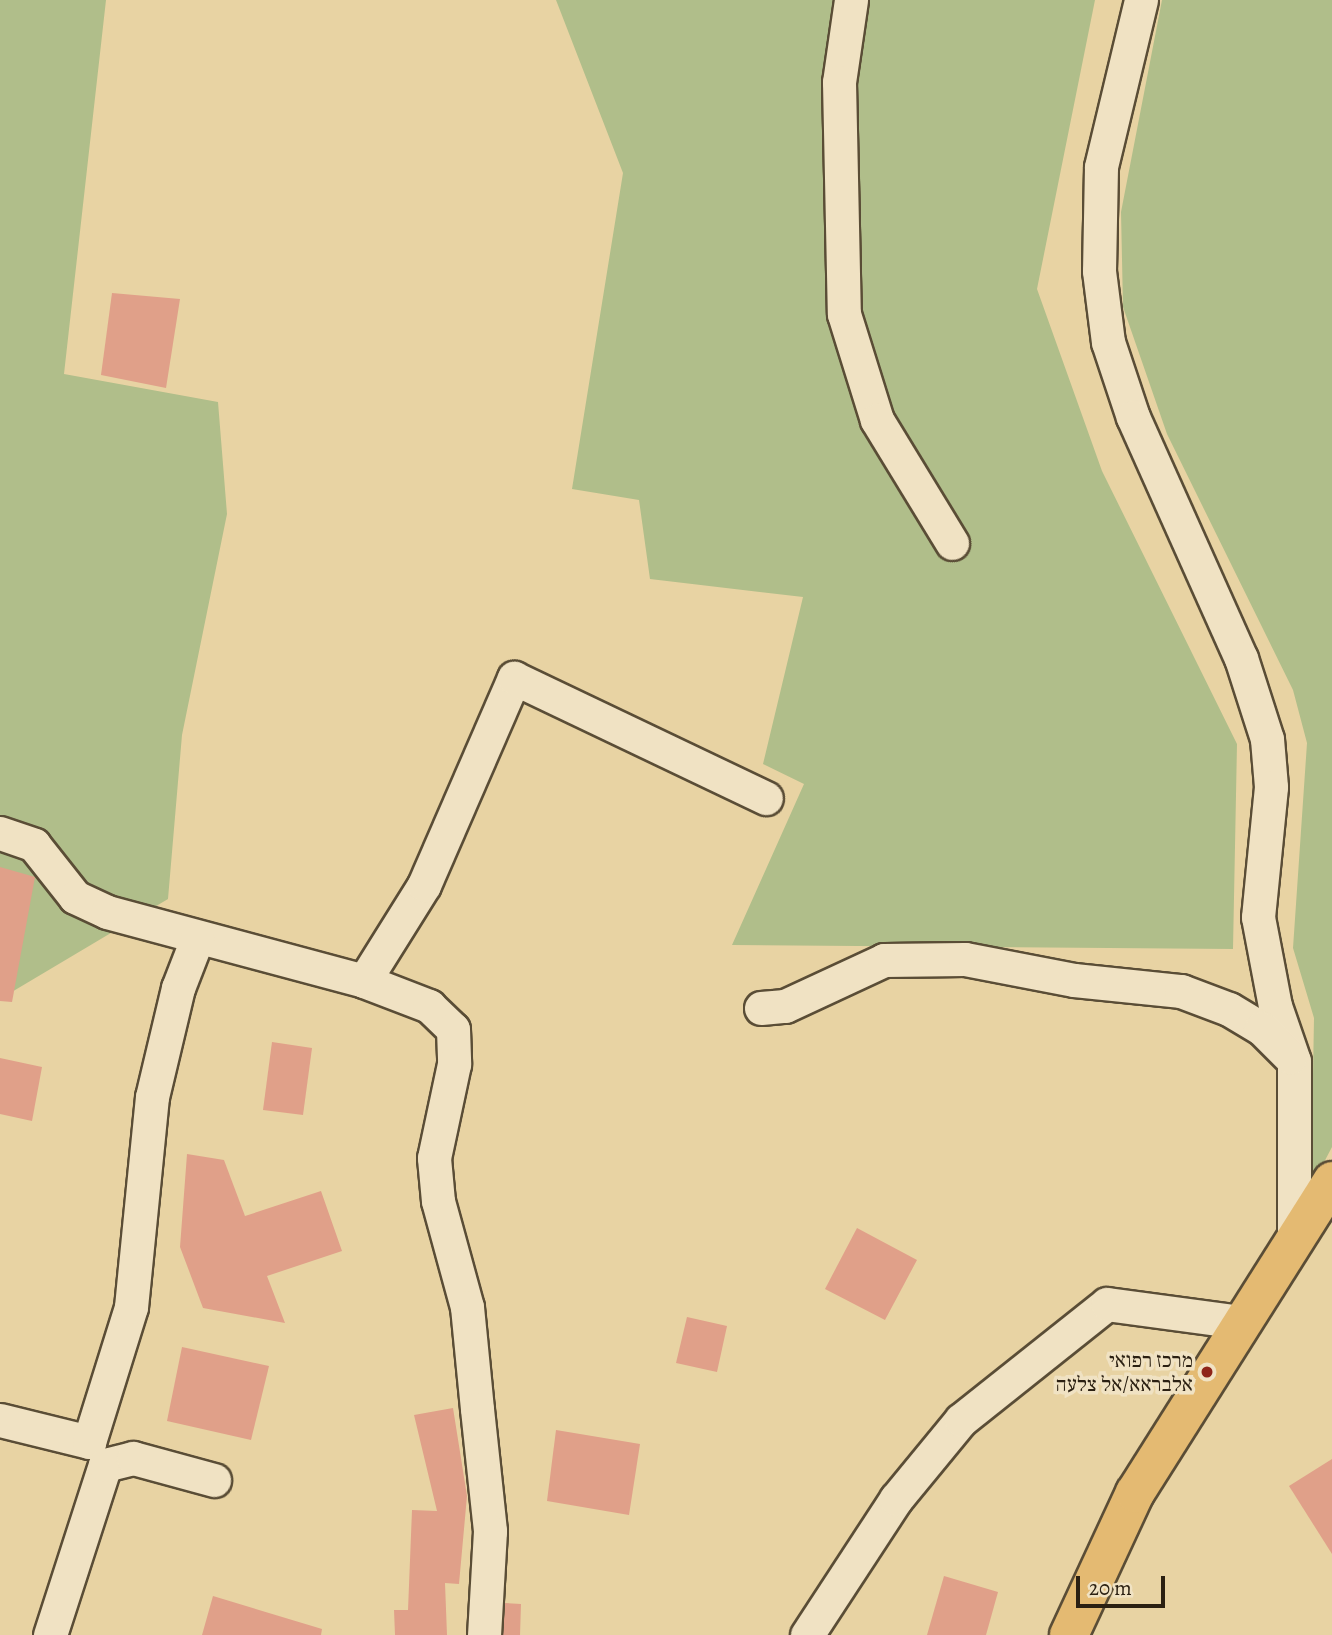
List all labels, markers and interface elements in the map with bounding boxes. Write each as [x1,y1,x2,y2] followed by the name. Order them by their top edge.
[1056,1347,1193,1397] place label: מרכז רפואי אלבראא/אל צלעה
[1199,1364,1215,1380] marker: מרכז רפואי אלבראא/אל צלעה
[1080,1562,1169,1606] scale bar
[1089,1574,1132,1602] text: 20 m

